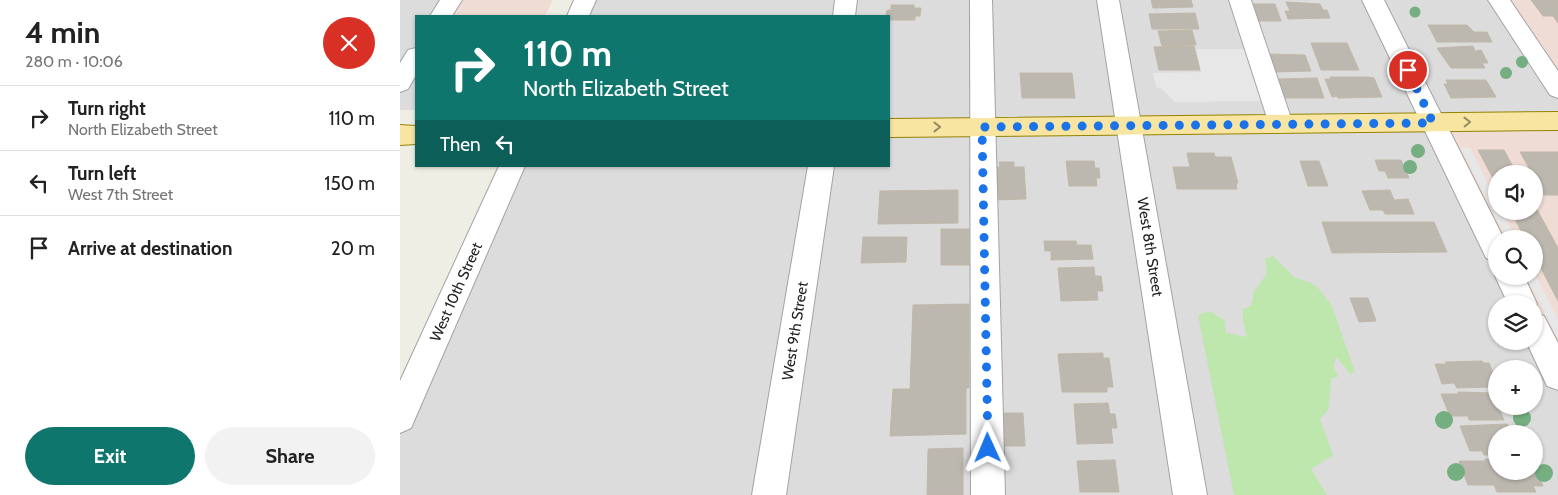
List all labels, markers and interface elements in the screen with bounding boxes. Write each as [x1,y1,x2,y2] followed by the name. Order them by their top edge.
[25,14,100,51] text: 4 min
[323,17,375,69] button: close
[523,32,612,75] text: 110 m
[440,35,505,100] icon: right
[1387,49,1429,91] pin
[25,52,123,71] text: 280 m · 10:06
[1394,56,1422,84] icon: arrive
[523,75,729,102] text: North Elizabeth Street
[68,97,146,120] text: Turn right
[25,104,53,132] icon: right
[328,107,375,130] text: 110 m
[1464,117,1472,127] one-way arrow
[68,120,218,139] text: North Elizabeth Street
[934,122,942,132] one-way arrow
[491,130,519,158] icon: left
[440,133,481,156] text: Then
[68,162,136,185] text: Turn left
[1488,165,1543,480] map controls
[1488,165,1543,220] button: sound
[25,169,53,197] icon: left
[324,172,375,195] text: 150 m
[68,185,173,204] text: West 7th Street
[1133,196,1167,298] street label: West 8th Street
[1488,230,1543,285] button: search
[25,234,53,262] icon: arrive
[68,237,232,260] text: Arrive at destination
[331,237,375,260] text: 20 m
[426,240,486,344] street label: West 10th Street
[778,280,812,382] street label: West 9th Street
[1488,295,1543,350] button: layers
[1488,360,1543,415] button: +
[961,421,1013,473] position arrow
[1488,425,1543,480] button: −
[25,427,195,485] button: Exit
[205,427,375,485] button: Share

